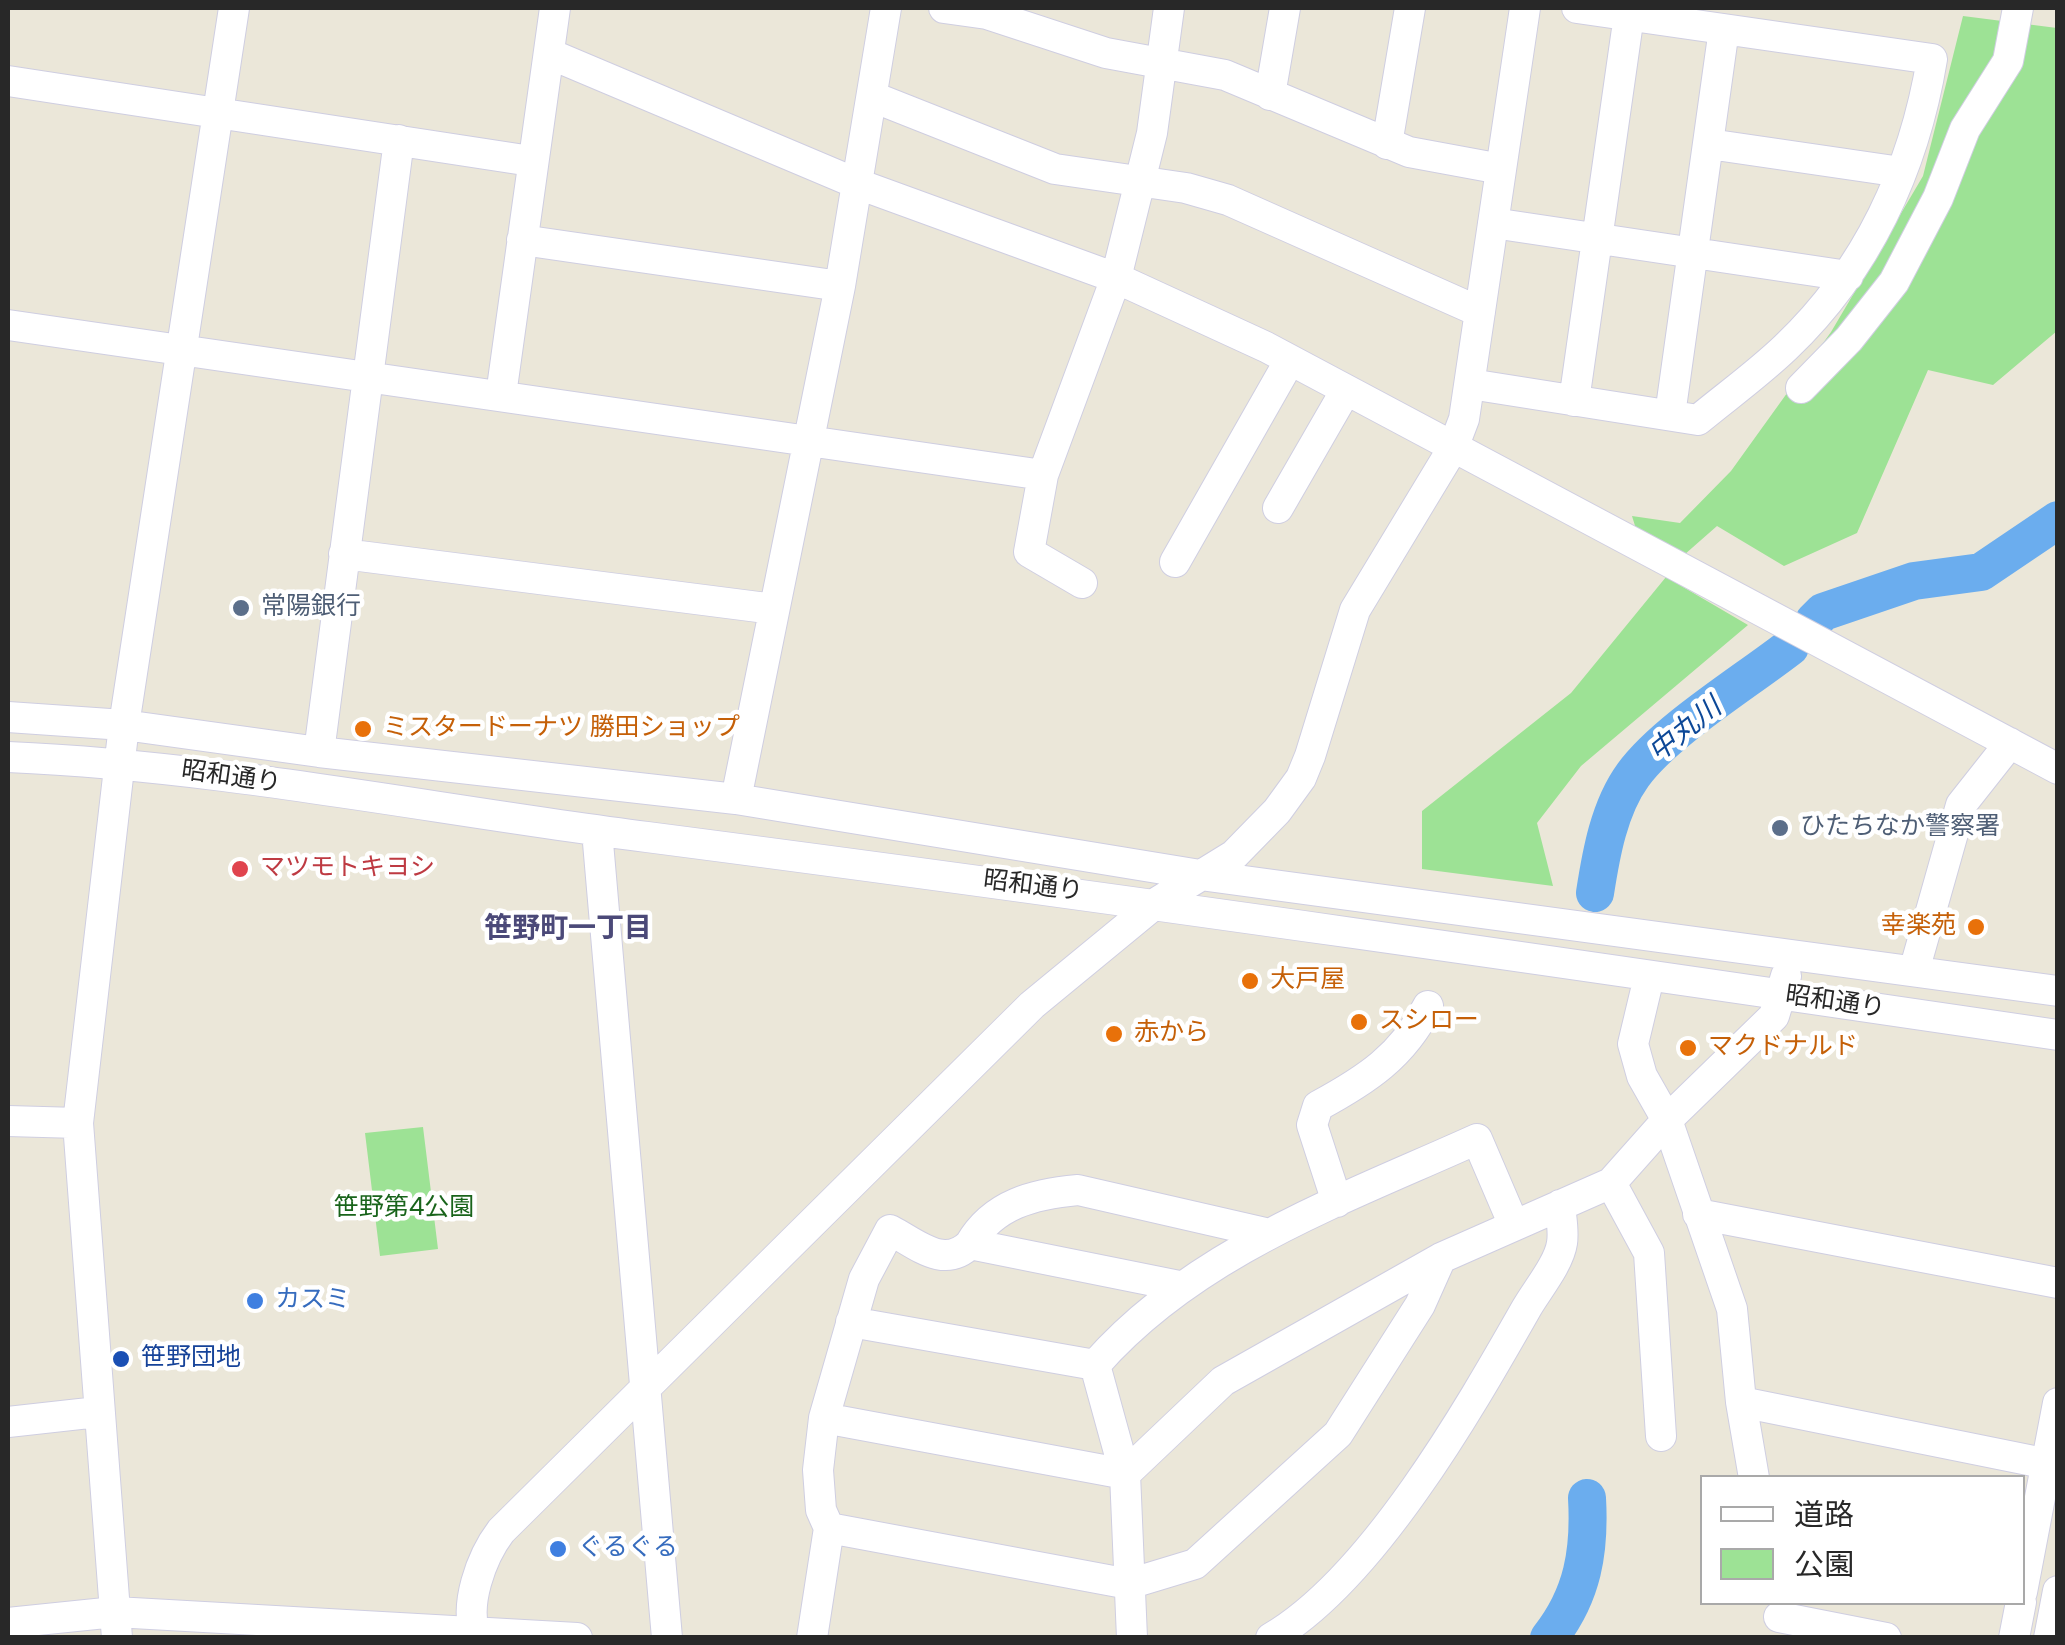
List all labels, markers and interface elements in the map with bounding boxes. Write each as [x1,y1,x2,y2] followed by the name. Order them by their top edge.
[261,593,361,623] place label: 常陽銀行
[230,597,252,619] marker: 常陽銀行
[1643,692,1729,770] water label: 中丸川
[383,714,740,744] place label: ミスタードーナツ 勝田ショップ
[352,718,374,740] marker: ミスタードーナツ 勝田ショップ
[179,756,283,800] street label: 昭和通り
[1800,813,2000,843] place label: ひたちなか警察署
[1769,817,1791,839] marker: ひたちなか警察署
[260,854,435,884] place label: マツモトキヨシ
[229,858,251,880] marker: マツモトキヨシ
[982,866,1084,908] street label: 昭和通り
[1881,912,1956,942] place label: 幸楽苑
[484,913,652,947] district label: 笹野町一丁目
[1965,916,1987,938] marker: 幸楽苑
[1270,966,1345,996] place label: 大戸屋
[1239,970,1261,992] marker: 大戸屋
[1783,981,1887,1025] street label: 昭和通り
[1379,1007,1479,1037] place label: スシロー
[1348,1011,1370,1033] marker: スシロー
[1134,1019,1209,1049] place label: 赤から
[1103,1023,1125,1045] marker: 赤から
[1708,1033,1858,1063] place label: マクドナルド
[1677,1037,1699,1059] marker: マクドナルド
[334,1194,474,1224] park label: 笹野第4公園
[275,1286,350,1316] place label: カスミ
[244,1290,266,1312] marker: カスミ
[141,1344,241,1374] place label: 笹野団地
[110,1348,132,1370] marker: 笹野団地
[1700,1475,2025,1605] legend
[1794,1493,1854,1536] text: 道路
[578,1534,678,1564] place label: ぐるぐる
[547,1538,569,1560] marker: ぐるぐる
[1794,1543,1854,1586] text: 公園

